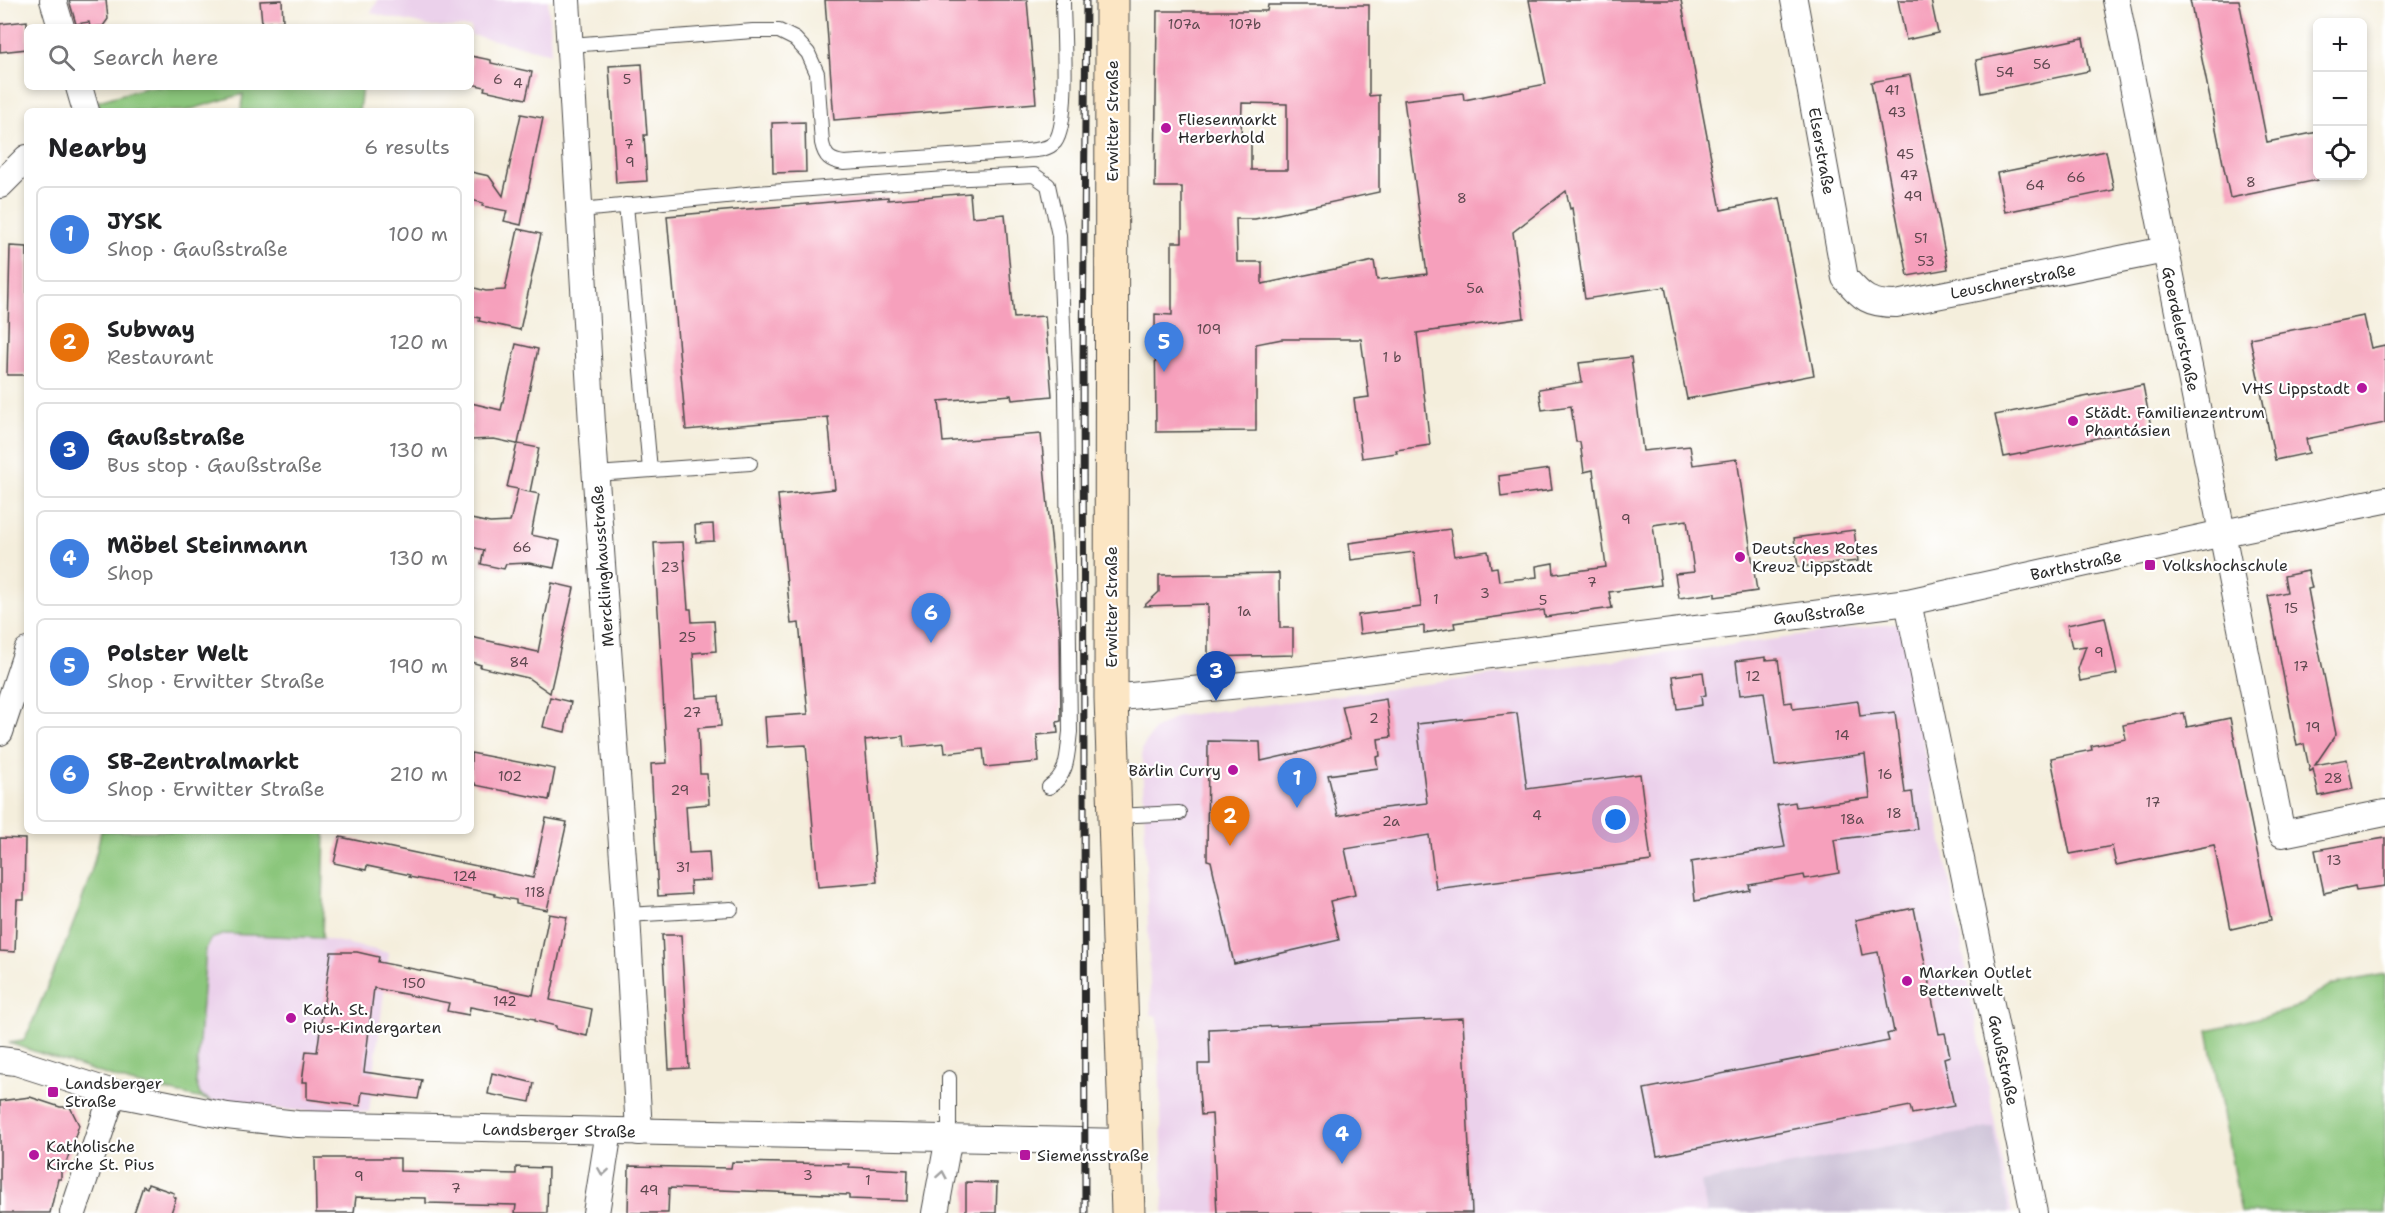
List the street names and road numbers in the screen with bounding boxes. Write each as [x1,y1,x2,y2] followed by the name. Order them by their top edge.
[1102,60,1123,182] street label: Erwitter Straße
[1803,106,1840,196] street label: Elserstraße
[1949,259,2078,304] street label: Leuschnerstraße
[2157,265,2204,393] street label: Goerdelerstraße
[586,484,619,648] street label: Mercklinghausstraße
[1101,546,1122,668] street label: Erwitter Straße
[2028,546,2124,585] street label: Barthstraße
[1772,597,1866,630] street label: Gaußstraße
[1984,1013,2023,1107] street label: Gaußstraße
[482,1119,636,1142] street label: Landsberger Straße

